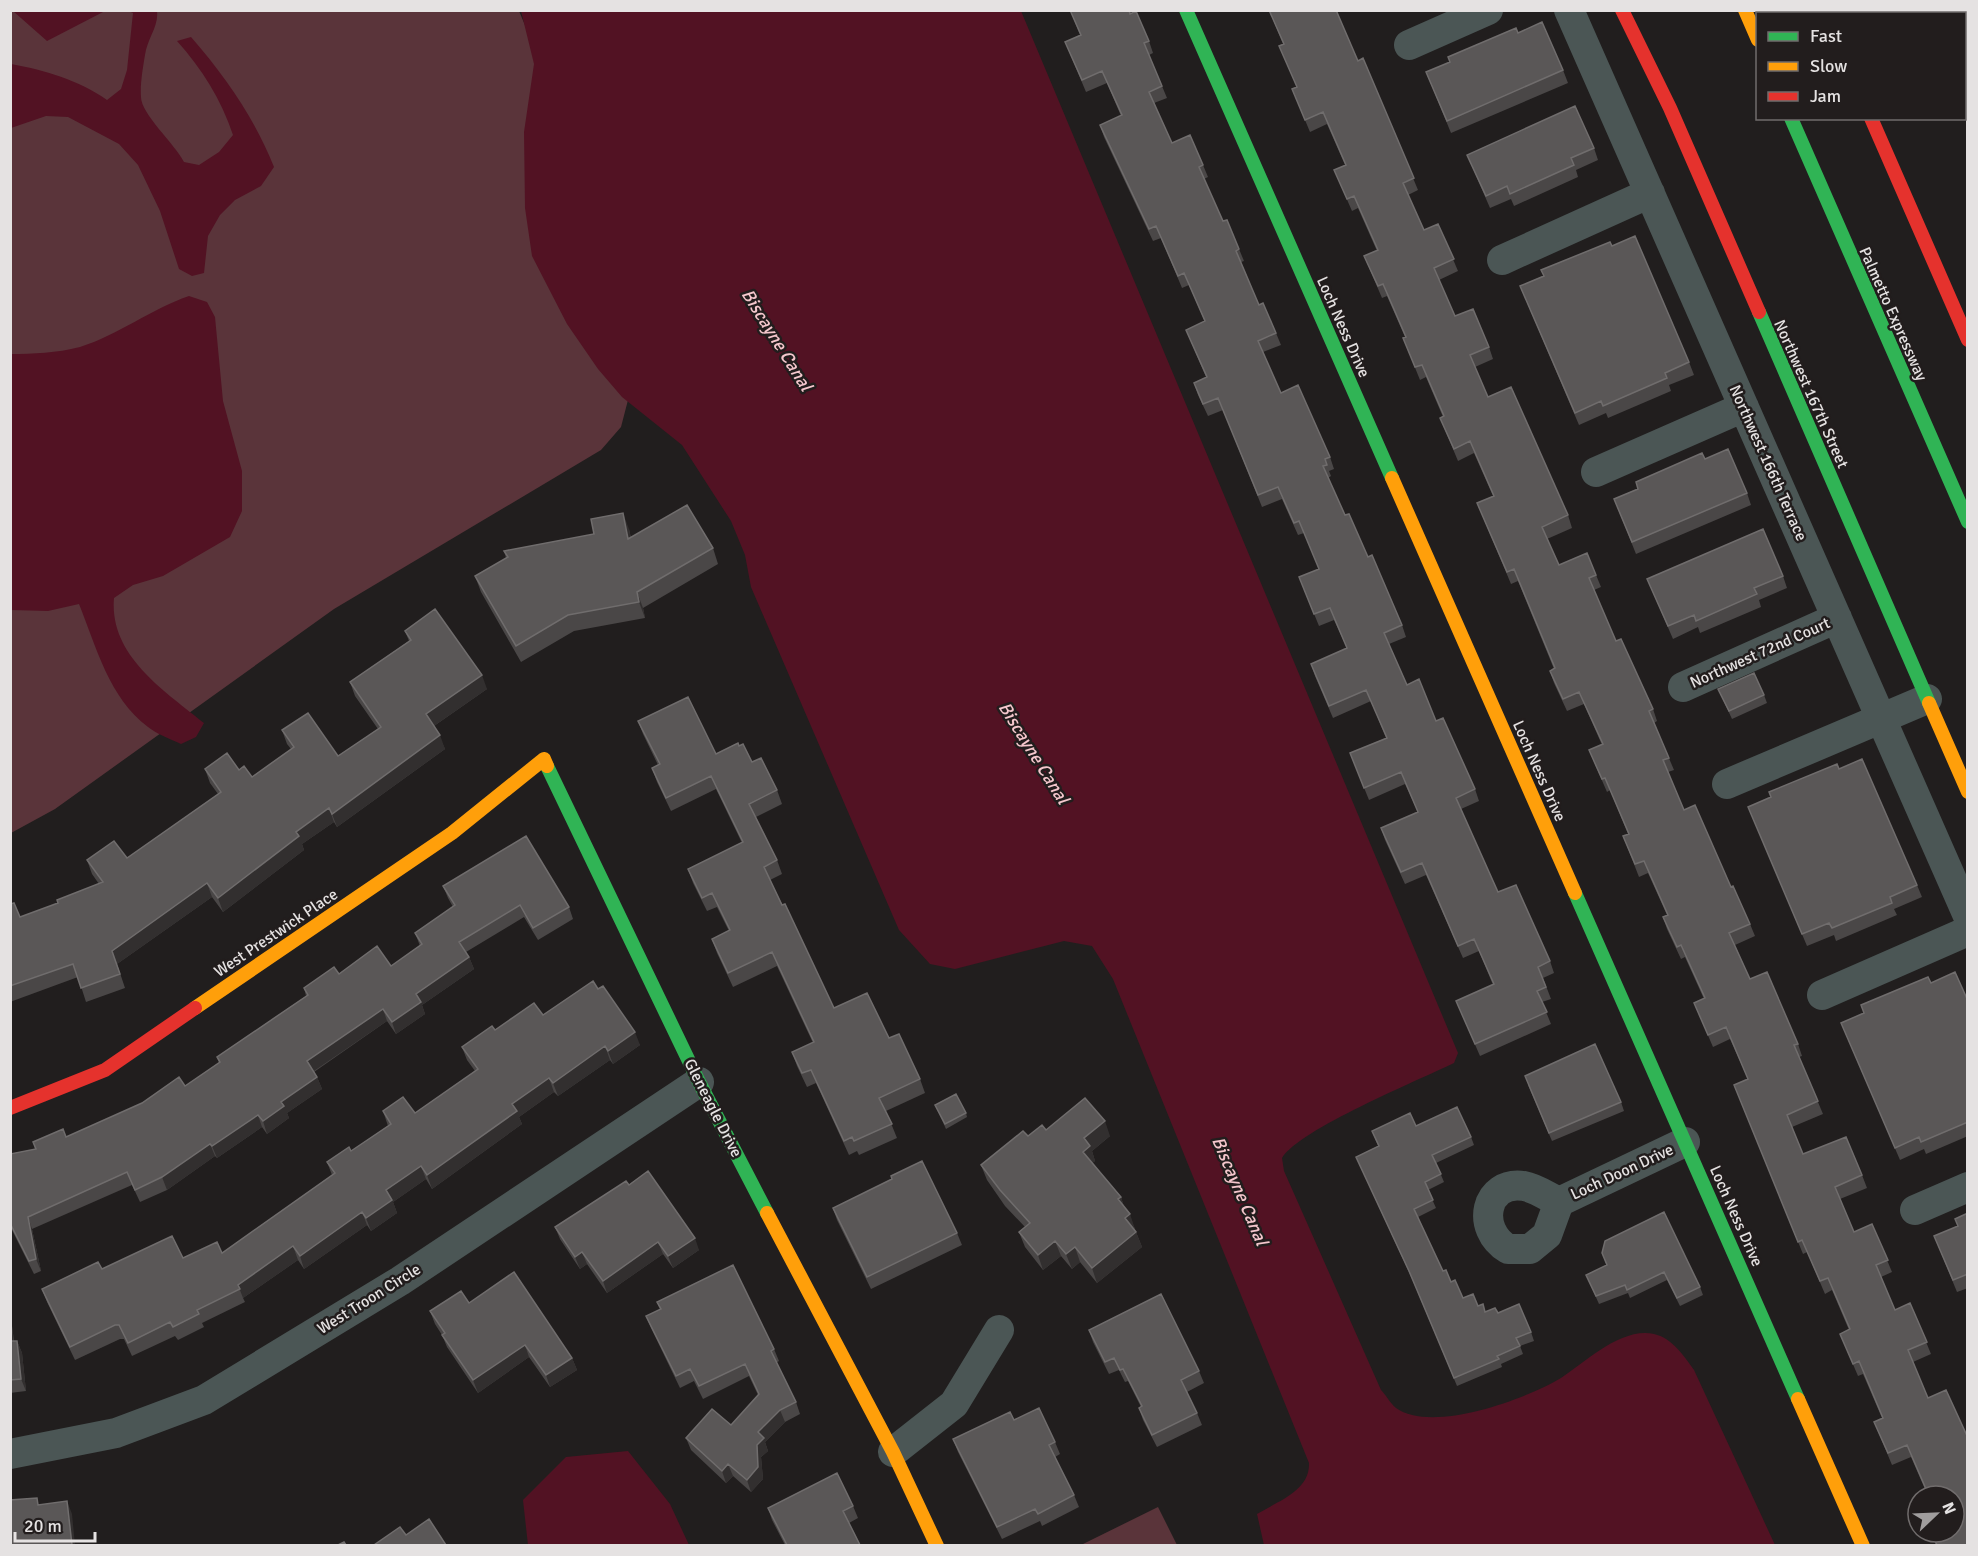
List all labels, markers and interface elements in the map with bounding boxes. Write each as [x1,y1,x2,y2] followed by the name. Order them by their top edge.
[1756,12,1966,120] legend
[1810,25,1842,47] text: Fast
[1810,55,1847,77] text: Slow
[1810,85,1841,107] text: Jam
[1854,244,1932,385] street label: Palmetto Expressway
[1312,273,1374,381] street label: Loch Ness Drive
[737,285,818,397] water label: Biscayne Canal
[1769,317,1853,472] street label: Northwest 167th Street
[1725,382,1811,544] street label: Northwest 166th Terrace
[1687,613,1834,693] street label: Northwest 72nd Court
[994,698,1075,810] water label: Biscayne Canal
[1508,717,1570,825] street label: Loch Ness Drive
[210,884,342,982] street label: West Prestwick Place
[680,1055,746,1161] street label: Gleneagle Drive
[1207,1133,1274,1250] water label: Biscayne Canal
[1567,1139,1677,1205] street label: Loch Doon Drive
[1705,1162,1767,1270] street label: Loch Ness Drive
[314,1259,424,1339] street label: West Troon Circle
[1906,1484,1966,1544] north arrow
[1938,1499,1960,1518] text: N
[15,1505,94,1543] scale bar
[24,1515,62,1537] text: 20 m

